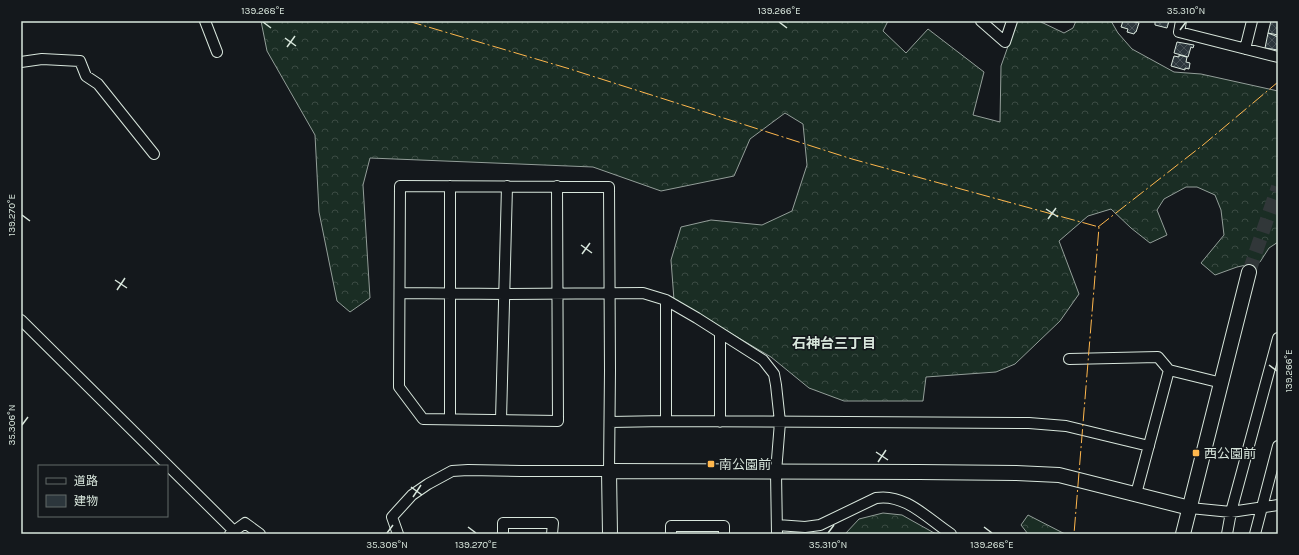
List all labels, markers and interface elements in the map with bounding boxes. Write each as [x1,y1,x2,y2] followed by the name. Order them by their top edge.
[241,5,285,17] text: 139.268°E
[757,5,801,17] text: 139.266°E
[1167,5,1205,17] text: 35.310°N
[6,194,18,236] text: 139.270°E
[792,335,876,352] district label: 石神台三丁目
[1283,349,1295,393] text: 139.266°E
[6,404,18,446] text: 35.306°N
[1204,446,1256,461] place label: 西公園前
[1191,448,1201,458] marker: 西公園前
[719,457,771,472] place label: 南公園前
[706,459,716,469] marker: 南公園前
[38,465,168,517] legend
[74,474,98,488] text: 道路
[74,494,98,508] text: 建物
[366,539,408,551] text: 35.308°N
[455,539,497,551] text: 139.270°E
[809,539,847,551] text: 35.310°N
[970,539,1014,551] text: 139.268°E

